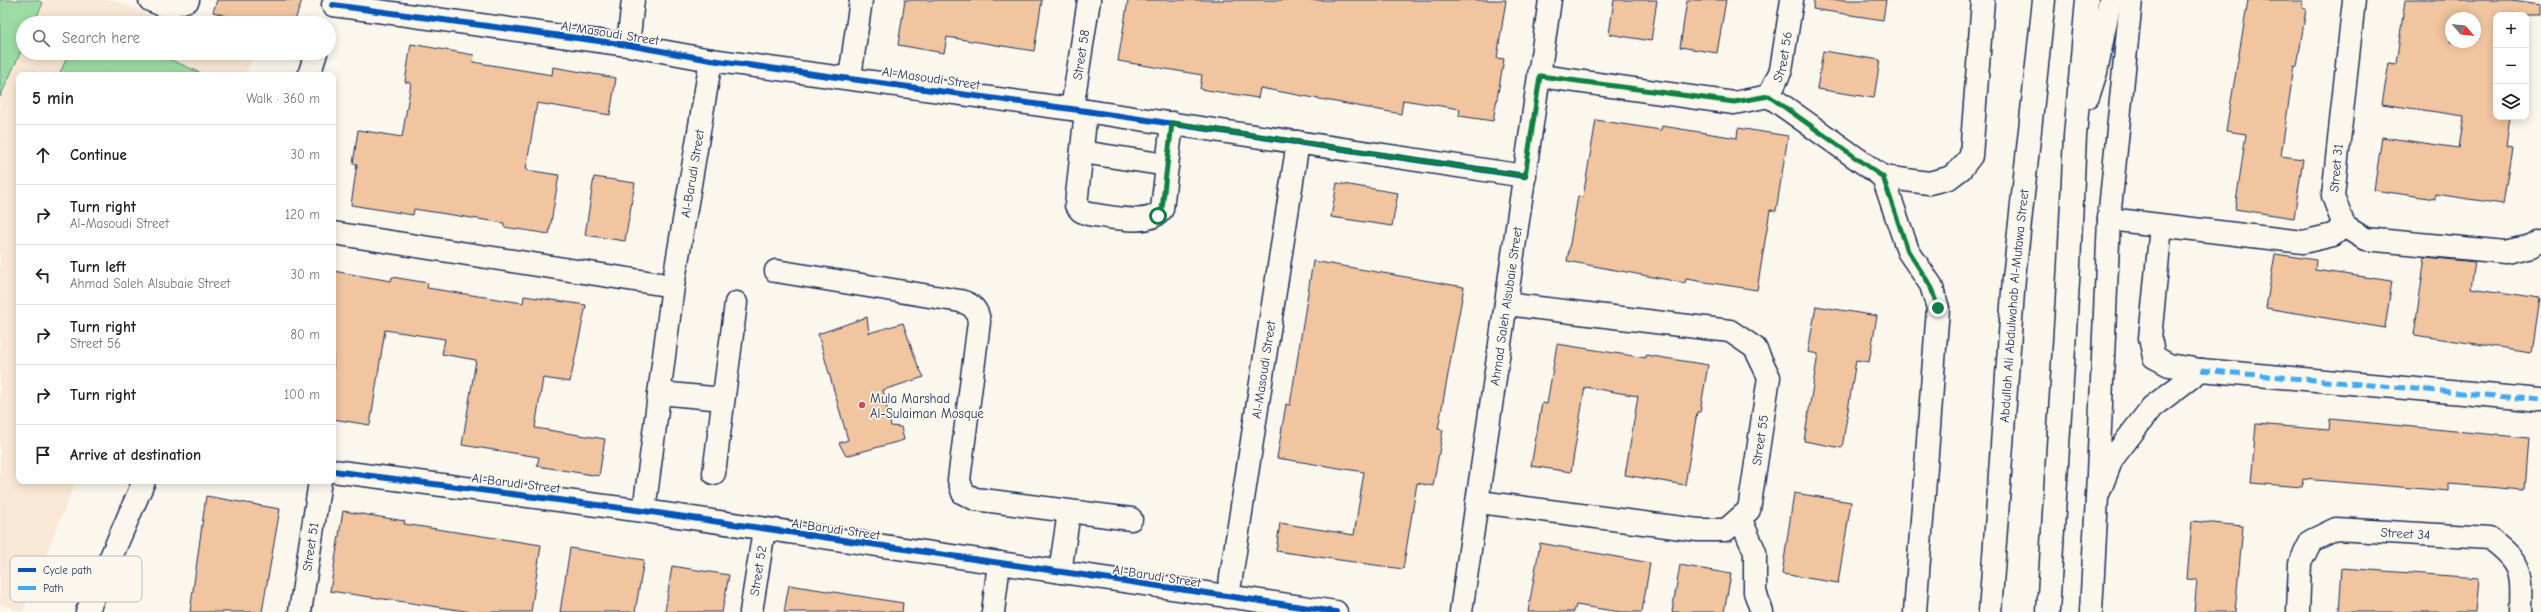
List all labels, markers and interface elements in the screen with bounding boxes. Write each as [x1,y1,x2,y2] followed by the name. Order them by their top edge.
[2445,12,2481,48] north arrow
[2493,12,2529,120] map controls
[2493,12,2529,48] button: +
[16,16,336,60] search box
[560,18,661,48] street label: Al-Masoudi Street
[30,27,52,49] icon: search
[1069,28,1092,81] street label: Street 58
[62,29,140,47] text: Search here
[1769,30,1794,84] street label: Street 56
[2493,48,2529,84] button: −
[881,64,982,92] street label: Al-Masoudi Street
[2493,84,2529,120] button: layers
[32,89,74,108] text: 5 min
[246,91,320,106] text: Walk · 360 m
[677,127,707,219] street label: Al-Barudi Street
[2326,143,2346,193] street label: Street 31
[32,144,54,166] icon: ahead
[70,146,127,164] text: Continue
[290,147,320,162] text: 30 m
[1996,187,2031,423] street label: Abdullah Ali Abdulwahab Al-Mutawa Street
[70,198,136,216] text: Turn right
[32,204,54,226] icon: right
[285,207,320,222] text: 120 m
[1149,207,1167,225] route start
[70,216,169,231] text: Al-Masoudi Street
[1487,224,1525,387] street label: Ahmad Saleh Alsubaie Street
[70,258,126,276] text: Turn left
[32,264,54,286] icon: left
[290,267,320,282] text: 30 m
[70,276,230,291] text: Ahmad Saleh Alsubaie Street
[1929,299,1947,317] route end
[70,318,136,336] text: Turn right
[1248,318,1278,420] street label: Al-Masoudi Street
[32,324,54,346] icon: right
[290,327,320,342] text: 80 m
[70,336,121,351] text: Street 56
[32,384,54,406] icon: right
[70,386,136,404] text: Turn right
[284,387,320,402] text: 100 m
[870,391,984,421] place label: Mula Marshad Al-Sulaiman Mosque
[857,400,867,410] marker: Mula Marshad Al-Sulaiman Mosque
[1748,414,1771,466] street label: Street 55
[32,444,54,466] icon: arrive
[70,446,201,464] text: Arrive at destination
[471,470,562,496] street label: Al-Barudi Street
[791,515,882,543] street label: Al-Barudi Street
[299,521,321,572] street label: Street 51
[2380,524,2431,542] street label: Street 34
[746,544,769,597] street label: Street 52
[10,556,142,602] legend
[1112,562,1203,591] street label: Al-Barudi Street
[43,564,92,577] text: Cycle path
[43,582,64,595] text: Path

